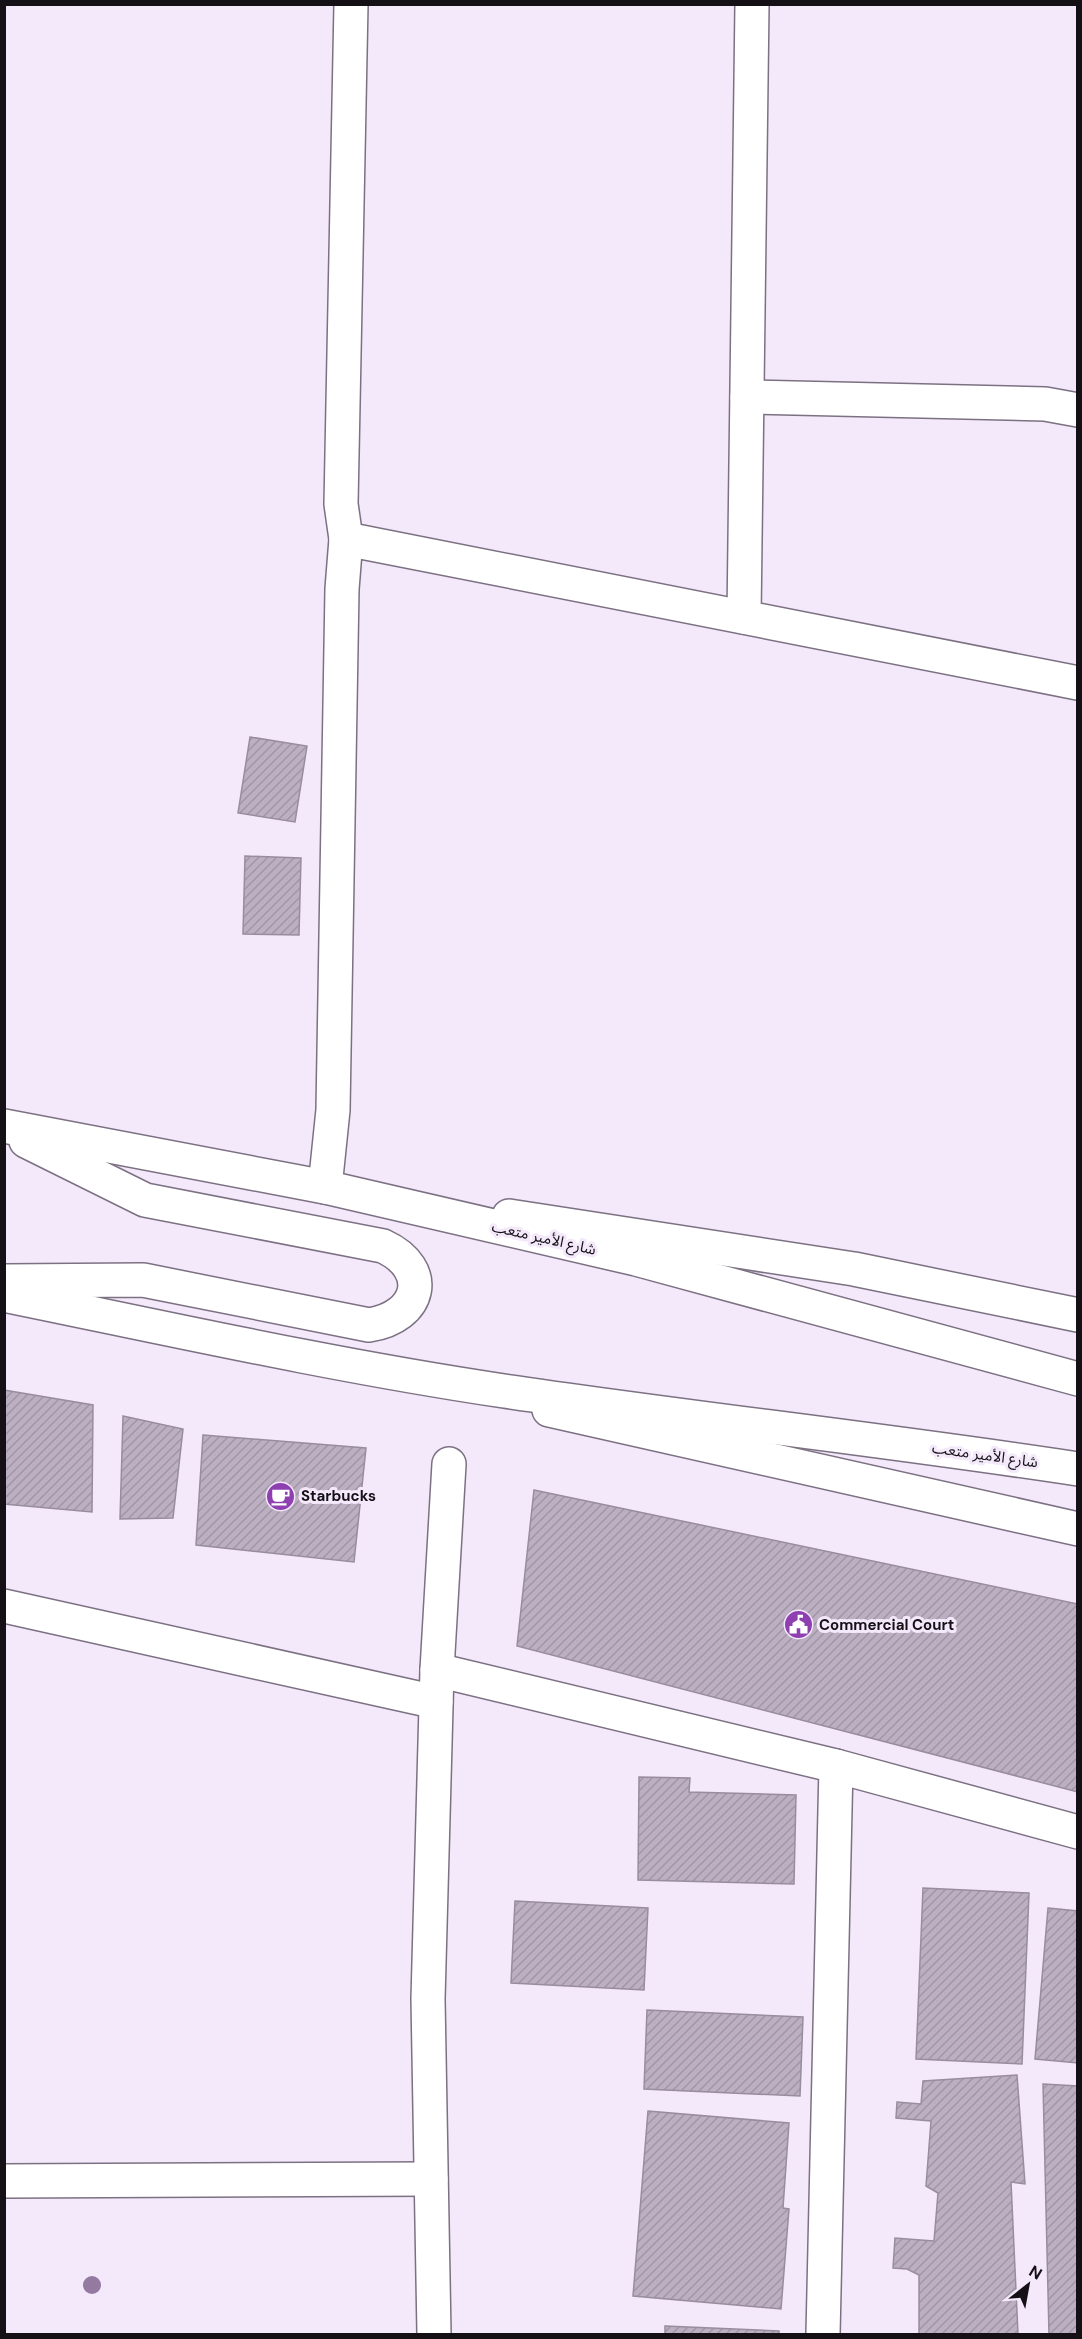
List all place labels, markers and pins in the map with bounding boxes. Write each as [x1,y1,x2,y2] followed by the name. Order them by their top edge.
[264,1480,296,1512] cafe icon: Starbucks
[301,1486,376,1506] place label: Starbucks
[782,1609,814,1641] public building icon: Commercial Court
[819,1615,954,1635] place label: Commercial Court

